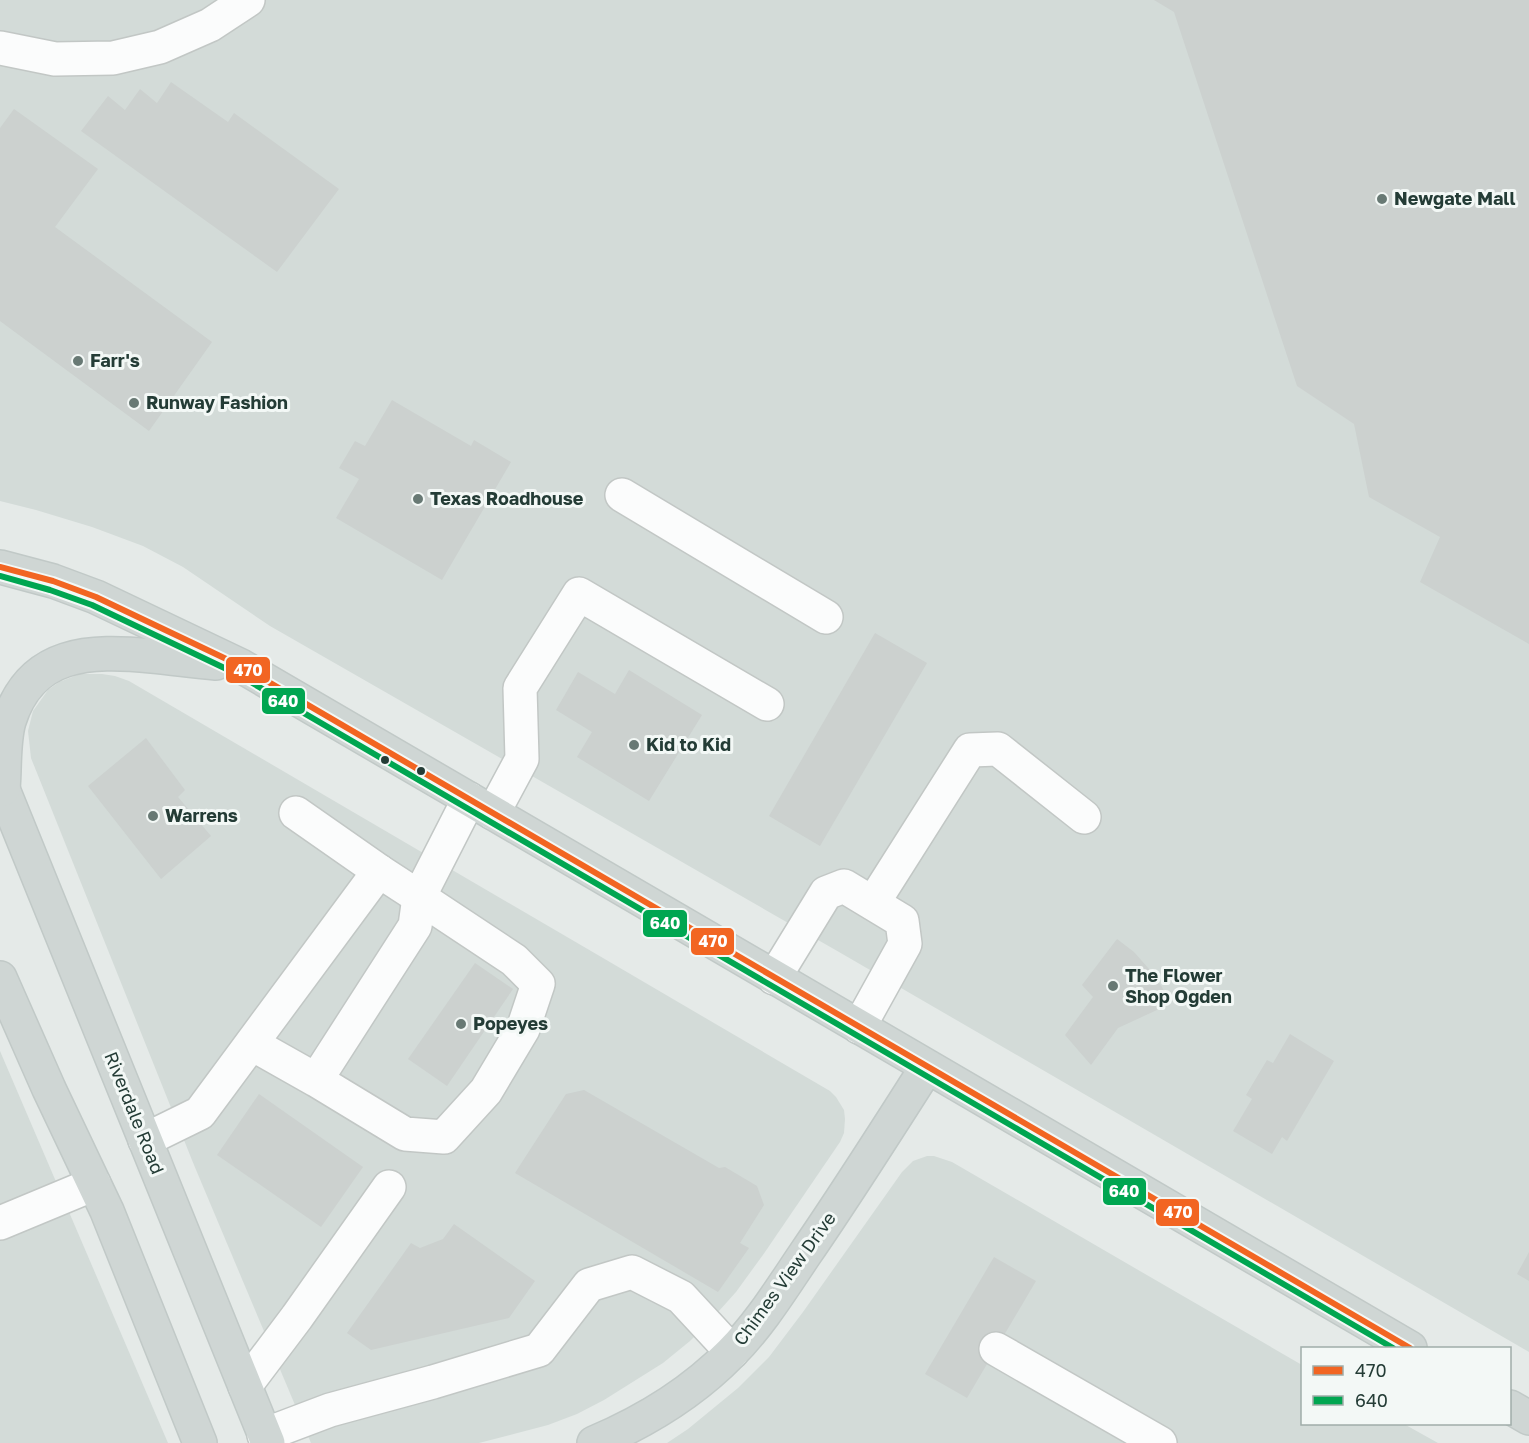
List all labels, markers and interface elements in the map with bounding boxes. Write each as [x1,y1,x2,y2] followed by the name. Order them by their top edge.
[1394,187,1515,209] place label: Newgate Mall
[1375,192,1389,206] marker: Newgate Mall
[90,349,140,371] place label: Farr's
[71,354,85,368] marker: Farr's
[146,391,288,413] place label: Runway Fashion
[127,396,141,410] marker: Runway Fashion
[430,487,584,509] place label: Texas Roadhouse
[411,492,425,506] marker: Texas Roadhouse
[225,656,271,684] line badge: 470
[233,660,263,680] text: 470
[261,687,306,715] line badge: 640
[268,691,298,711] text: 640
[646,733,731,755] place label: Kid to Kid
[627,738,641,752] marker: Kid to Kid
[379,754,391,766] unlabelled marker
[415,765,427,777] unlabelled marker
[165,804,238,826] place label: Warrens
[146,809,160,823] marker: Warrens
[642,909,688,938] line badge: 640
[650,913,680,933] text: 640
[690,927,735,956] line badge: 470
[698,931,728,951] text: 470
[1125,964,1232,1007] place label: The Flower Shop Ogden
[1106,979,1120,993] marker: The Flower Shop Ogden
[473,1012,548,1034] place label: Popeyes
[454,1017,468,1031] marker: Popeyes
[100,1048,169,1177] street label: Riverdale Road
[1102,1177,1147,1206] line badge: 640
[1109,1181,1139,1201] text: 640
[1155,1198,1200,1227] line badge: 470
[1163,1202,1193,1222] text: 470
[728,1207,840,1349] street label: Chimes View Drive
[1301,1347,1511,1425] legend
[1355,1359,1387,1381] text: 470
[1355,1389,1388,1411] text: 640

